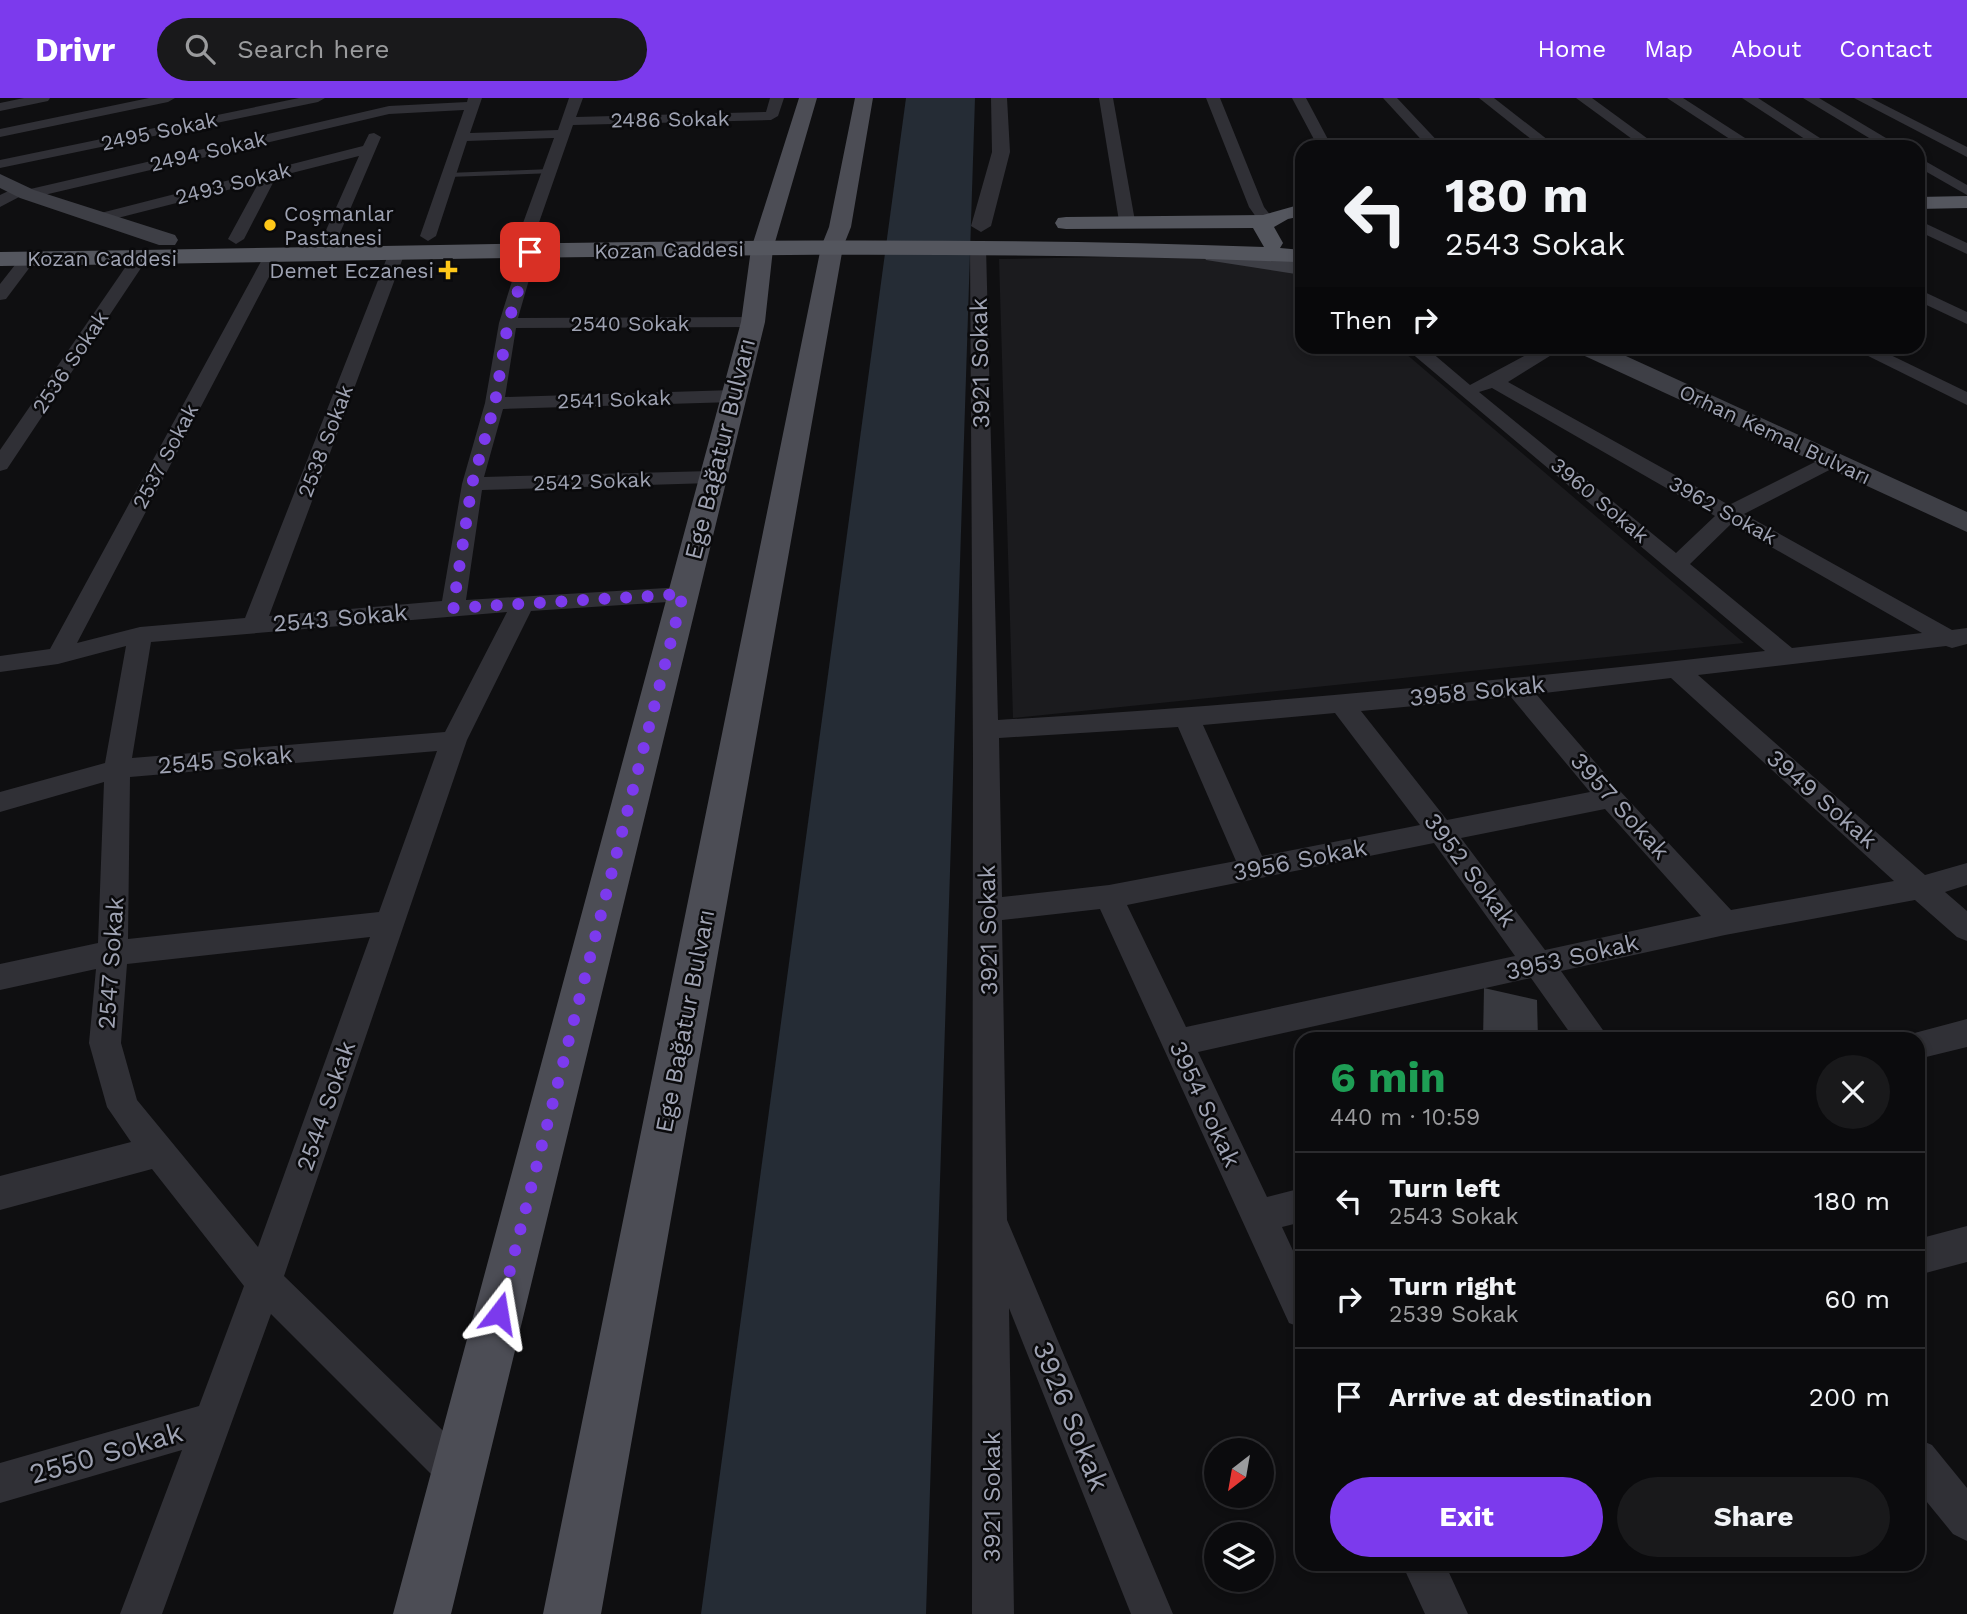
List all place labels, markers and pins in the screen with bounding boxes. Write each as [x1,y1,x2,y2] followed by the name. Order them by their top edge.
[284,201,394,250] place label: Coşmanlar Pastanesi
[262,217,278,233] marker: Coşmanlar Pastanesi
[500,222,560,282] pin
[269,258,434,283] place label: Demet Eczanesi
[440,262,456,278] marker: Demet Eczanesi

